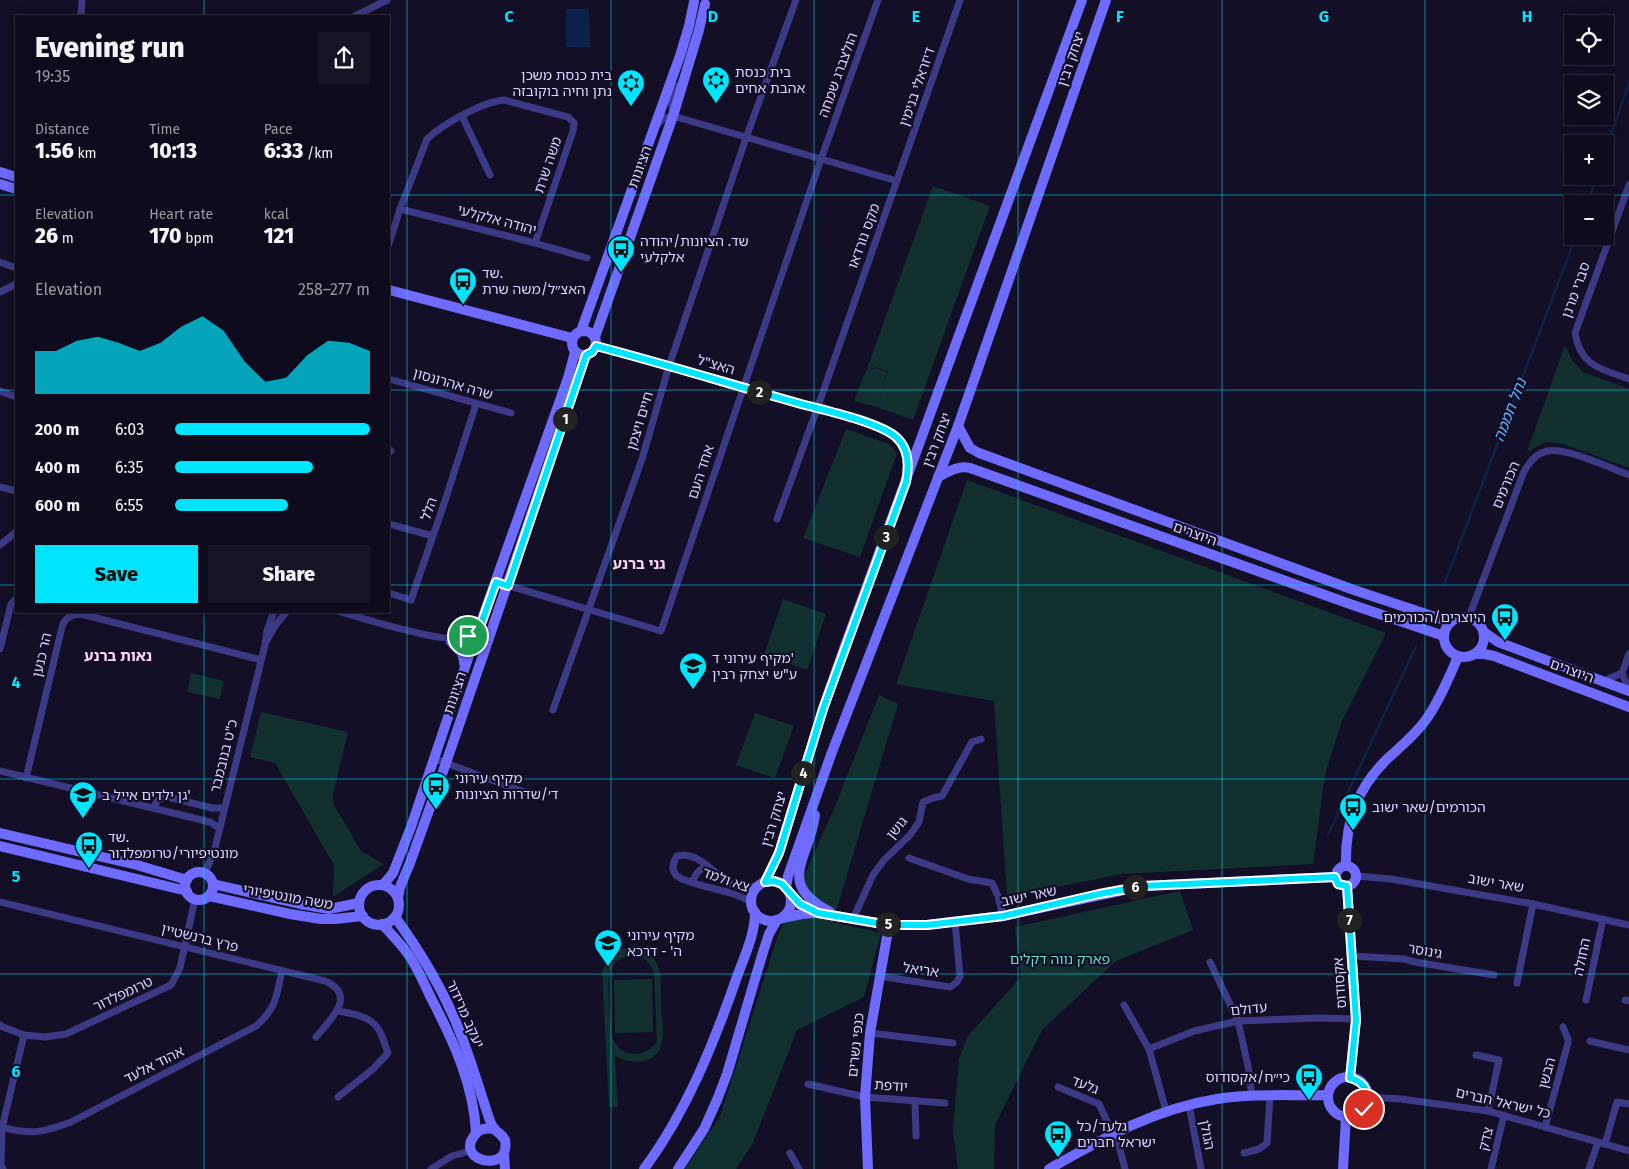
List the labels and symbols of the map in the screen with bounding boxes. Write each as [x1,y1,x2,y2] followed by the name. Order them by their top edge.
[504,7,514,26] text: C
[708,7,718,26] text: D
[912,7,920,26] text: E
[1116,7,1124,26] text: F
[1319,7,1329,26] text: G
[1522,7,1532,26] text: H
[1054,29,1088,89] street label: יצחק רבין
[815,30,861,120] street label: הולצברג שמחה
[896,45,939,129] street label: דיזראלי בנימין
[735,64,805,97] place label: בית כנסת אהבת אחים
[701,65,731,104] synagogue icon: בית כנסת אהבת אחים
[512,67,612,100] place label: בית כנסת משכן נתן וחיה בוקובזה
[616,68,646,107] synagogue icon: בית כנסת משכן נתן וחיה בוקובזה
[530,134,566,196] street label: משה שרת
[625,144,655,190] street label: הציונות
[456,201,538,239] street label: יהודה אלקלעי
[844,201,884,271] street label: מקס נורדאו
[640,233,749,266] place label: שד. הציונות/יהודה אלקלעי
[606,234,636,273] bus stop icon: שד. הציונות/יהודה אלקלעי
[1558,260,1594,320] street label: סברי מרנן
[482,265,586,298] place label: שד. האצ״ל/משה שרת
[448,266,478,305] bus stop icon: שד. האצ״ל/משה שרת
[695,352,737,378] street label: האצ"ל
[411,364,495,404] street label: שרה אהרונסון
[1490,375,1531,444] water label: נחל חממה
[746,380,772,404] pin: 2
[623,390,657,452] street label: חיים ויצמן
[552,406,578,432] pin: 1
[919,410,955,470] street label: יצחק רבין
[684,443,718,501] street label: אחד העם
[1488,459,1524,511] street label: הכורמים
[417,495,441,523] street label: הלל
[1171,518,1219,550] street label: היוצרים
[874,524,898,550] pin: 3
[613,555,665,573] district label: גני ברנע
[1490,602,1520,641] bus stop icon: היוצרים/הכורמים
[1383,609,1486,626] place label: היוצרים/הכורמים
[447,615,489,657] pin
[29,631,55,679] street label: הר כנען
[84,647,152,665] district label: נאות ברנע
[712,650,797,683] place label: מקיף עירוני ד' ע"ש יצחק רבין
[678,651,708,690] school or university icon: מקיף עירוני ד' ע"ש יצחק רבין
[1548,655,1596,687] street label: היוצרים
[440,670,470,716] street label: הציונות
[11,673,21,692] text: 4
[207,718,241,794] street label: כ"ט בנובמבר
[790,760,816,786] pin: 4
[455,770,559,803] place label: מקיף עירוני ד׳/שדרות הציונות
[421,771,451,810] bus stop icon: מקיף עירוני ד׳/שדרות הציונות
[68,780,98,819] school or university icon: גן ילדים אייל ב'
[102,787,191,804] place label: גן ילדים אייל ב'
[758,789,790,849] street label: יצחק רבין
[1338,792,1368,831] bus stop icon: הכורמים/שאר ישוב
[1372,799,1486,816] place label: הכורמים/שאר ישוב
[883,813,911,843] street label: גושן
[108,829,238,862] place label: שד. מונטיפיורי/טרומפלדור
[74,830,104,869] bus stop icon: שד. מונטיפיורי/טרומפלדור
[700,864,752,896] street label: צא ולמד
[12,867,21,886] text: 5
[1467,870,1525,896] street label: שאר ישוב
[1122,874,1148,900] pin: 6
[242,881,334,913] street label: משה מונטיפיורי
[1000,882,1058,910] street label: שאר ישוב
[1336,908,1362,932] pin: 7
[876,912,900,936] pin: 5
[160,920,240,956] street label: פרץ ברנשטיין
[627,927,694,960] place label: מקיף עירוני ה' - דרכא
[593,928,623,967] school or university icon: מקיף עירוני ה' - דרכא
[1570,936,1594,978] street label: החולה
[1407,940,1443,962] street label: גינוסר
[1010,951,1110,968] park label: פארק נווה דקלים
[1330,957,1350,1009] street label: אקסודוס
[902,959,940,981] street label: אריאל
[91,973,156,1015] street label: טרומפלדור
[442,977,488,1051] street label: יעקב מרידור
[1230,999,1268,1019] street label: עדולם
[844,1012,868,1078] street label: כנפי נשרים
[121,1043,187,1087] street label: אהוד אלעד
[1535,1056,1559,1090] street label: הבשן
[11,1062,21,1081] text: 6
[1294,1062,1324,1101] bus stop icon: כי״ח/אקסודוס
[1206,1069,1290,1086] place label: כי״ח/אקסודוס
[1069,1072,1101,1098] street label: גלעד
[874,1076,908,1096] street label: יודפת
[1454,1084,1552,1122] street label: כל ישראל חברים
[1343,1088,1385,1130] pin
[1077,1118,1156,1151] place label: גלעד/כל ישראל חברים
[1043,1119,1073,1158] bus stop icon: גלעד/כל ישראל חברים
[1196,1119,1218,1151] street label: הגולן
[1475,1125,1497,1153] street label: צדק

